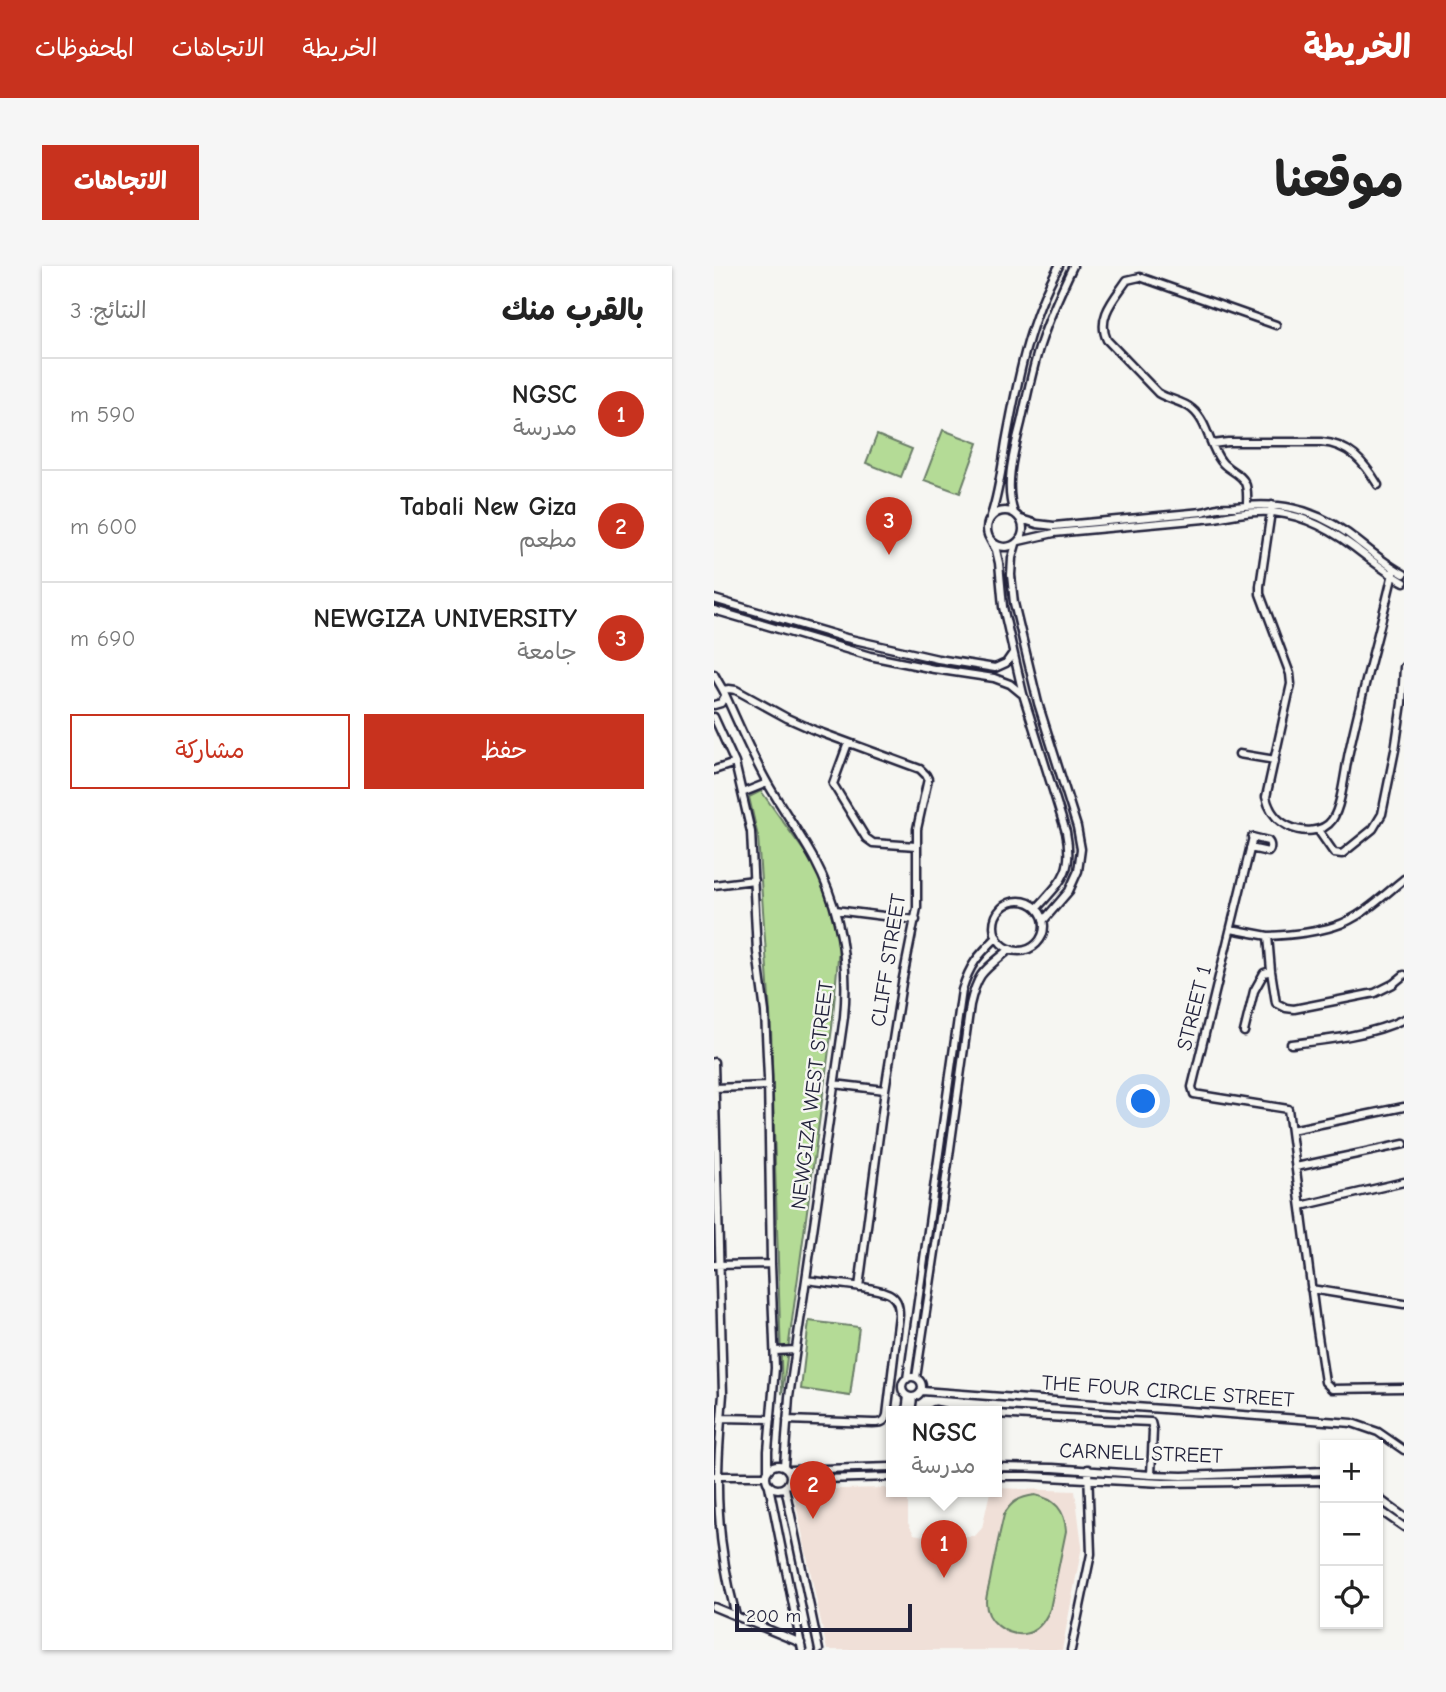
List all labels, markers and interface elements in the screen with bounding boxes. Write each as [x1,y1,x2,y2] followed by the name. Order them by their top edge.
[1304,28,1411,66] text: الخريطة
[35,34,134,62] text: المحفوظات
[172,34,265,62] text: الاتجاهات
[303,34,377,62] text: الخريطة
[42,145,199,220] button: الاتجاهات
[1274,152,1404,208] text: موقعنا
[502,293,644,328] text: بالقرب منك
[70,297,147,324] text: النتائج: 3
[512,380,577,410] text: NGSC
[70,401,135,428] text: 590 m
[616,401,626,428] text: 1
[513,414,577,441] text: مدرسة
[400,492,577,522] text: Tabali New Giza
[866,497,912,555] pin: 3
[70,513,137,540] text: 600 m
[615,513,627,540] text: 2
[519,526,577,553] text: مطعم
[313,604,577,634] text: NEWGIZA UNIVERSITY
[70,625,135,652] text: 690 m
[615,625,627,652] text: 3
[517,638,577,665] text: جامعة
[70,714,350,789] button: مشاركة
[364,714,644,789] button: حفظ
[866,892,910,1028] street label: CLIFF STREET
[1172,963,1216,1053] street label: STREET 1
[786,979,838,1211] street label: NEWGIZA WEST STREET
[1126,1084,1160,1118] your location
[1041,1370,1295,1412] street label: THE FOUR CIRCLE STREET
[886,1406,1002,1497] popup
[911,1418,977,1448] text: NGSC
[1059,1438,1223,1468] street label: CARNELL STREET
[1320,1440,1383,1629] map controls
[1320,1440,1383,1503] button: +
[911,1452,976,1479] text: مدرسة
[790,1461,836,1519] pin: 2
[1320,1503,1383,1566] button: −
[921,1520,967,1578] pin: 1
[1320,1566,1383,1629] button: locate
[735,1601,912,1633] scale bar
[746,1605,801,1627] text: 200 m

